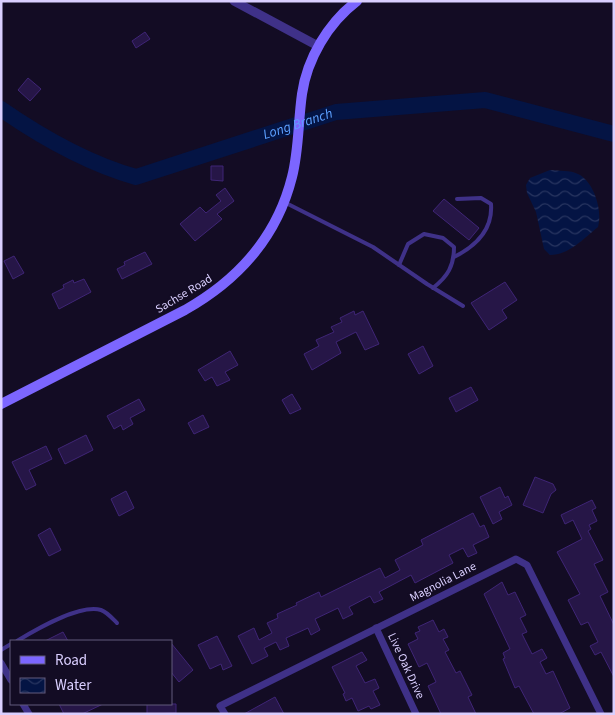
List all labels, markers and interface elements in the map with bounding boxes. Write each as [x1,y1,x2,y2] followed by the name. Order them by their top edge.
[261,104,335,145] water label: Long Branch
[152,270,216,318] street label: Sachse Road
[407,558,479,606] street label: Magnolia Lane
[383,630,429,702] street label: Live Oak Drive
[10,640,172,705] legend
[55,650,87,671] text: Road
[55,675,92,696] text: Water

